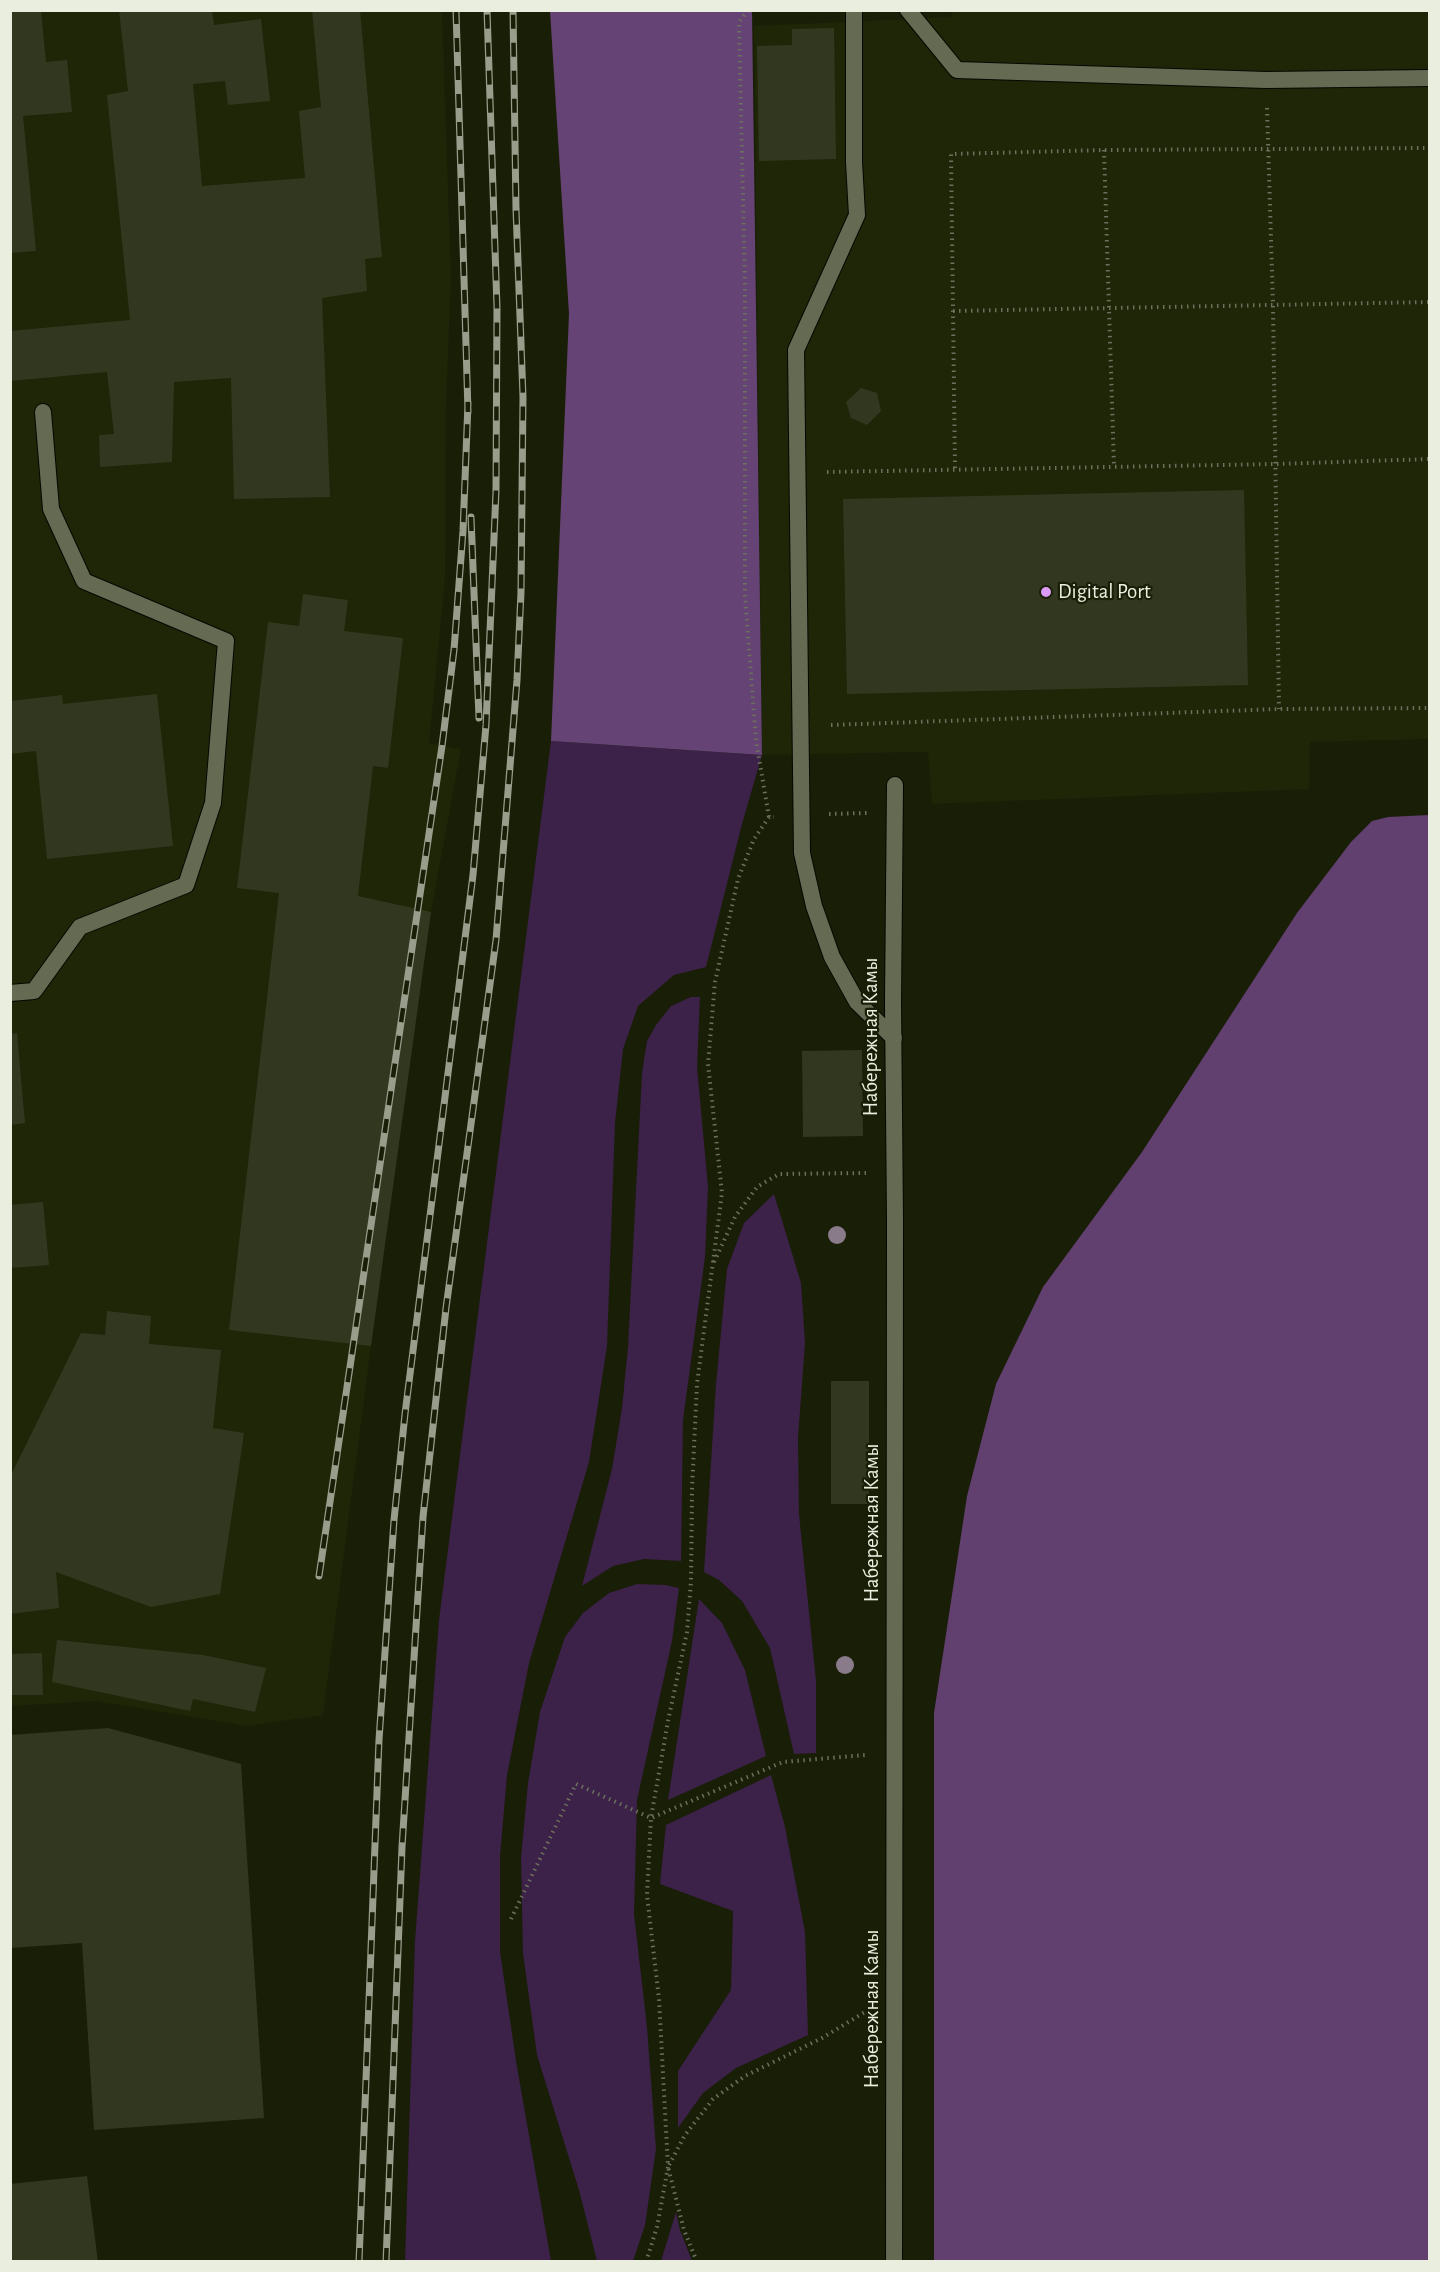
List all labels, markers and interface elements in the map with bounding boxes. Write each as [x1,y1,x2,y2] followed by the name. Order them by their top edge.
[1058,579,1151,605] place label: Digital Port
[1039,585,1053,599] marker: Digital Port
[858,958,884,1116] street label: Набережная Камы
[859,1444,885,1602] street label: Набережная Камы
[859,1930,885,2088] street label: Набережная Камы

